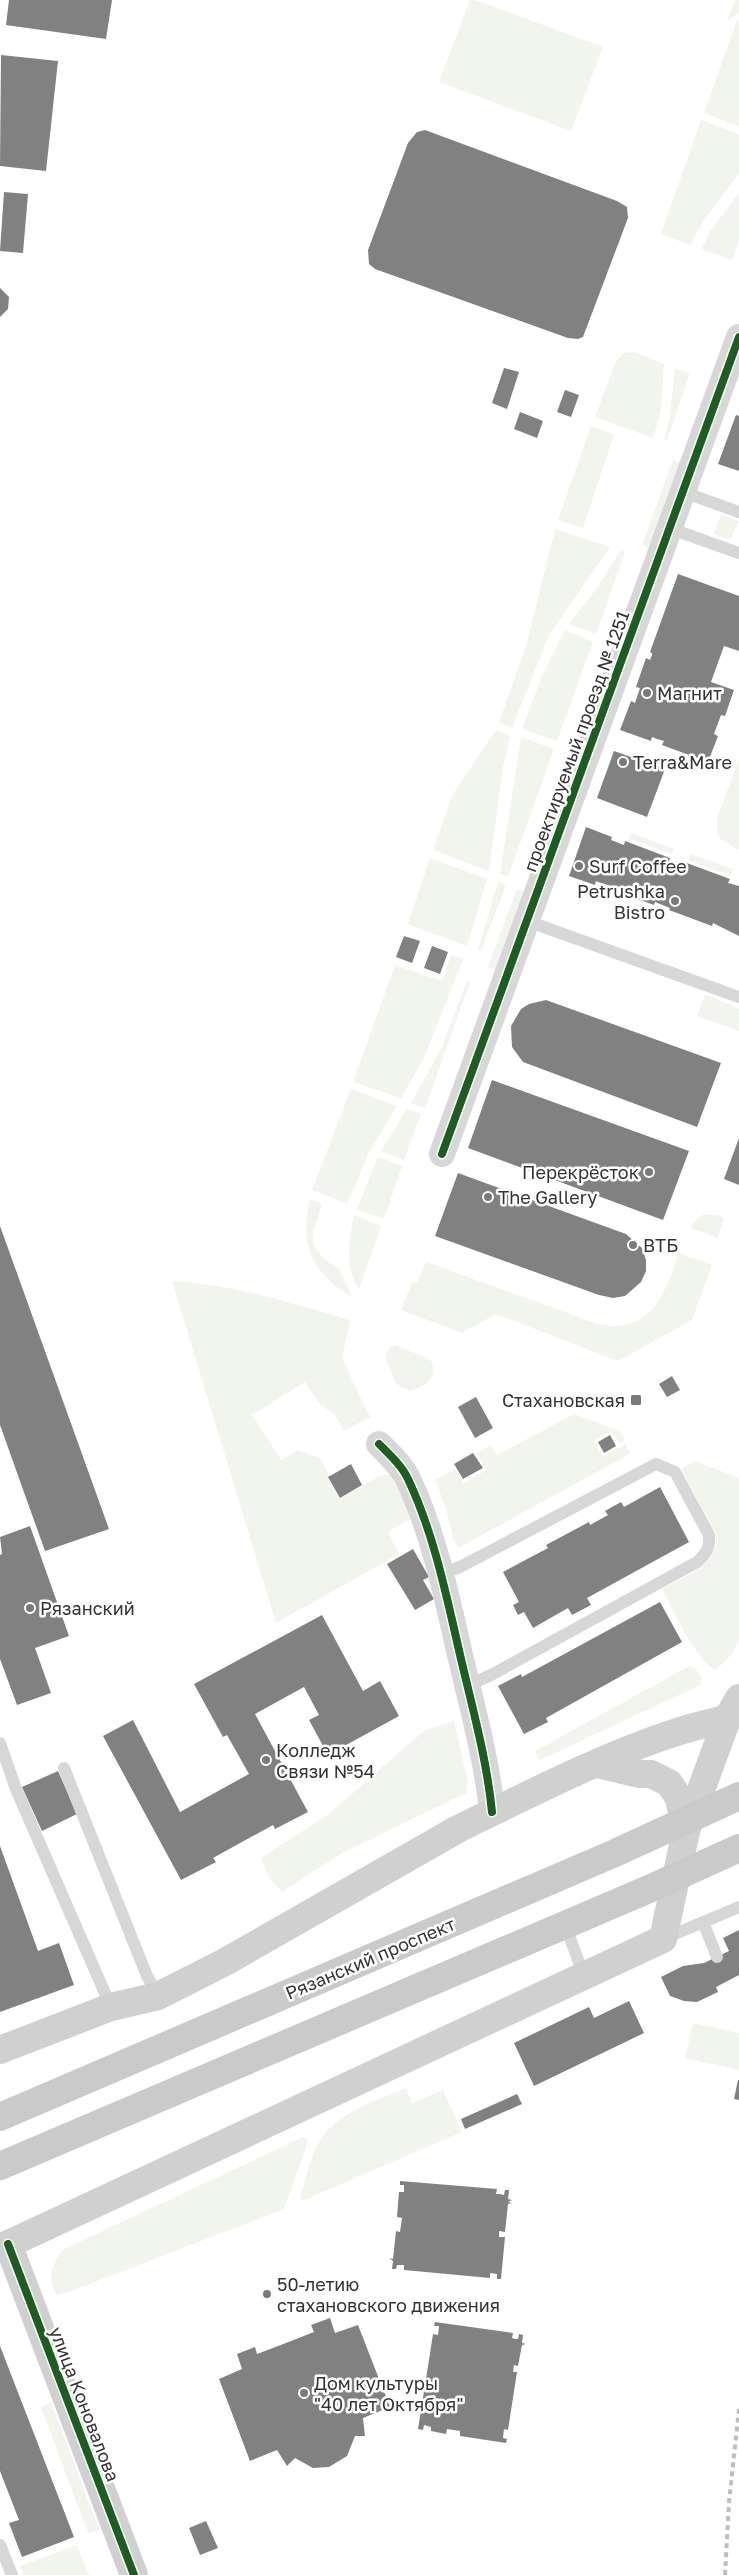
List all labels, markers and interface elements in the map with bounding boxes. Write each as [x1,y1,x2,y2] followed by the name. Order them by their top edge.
[518,607,634,875] street label: проектируемый проезд № 1251
[657,682,722,704] place label: Магнит
[641,687,653,699] marker: Магнит
[633,751,732,773] place label: Terra&Mare
[617,756,629,768] marker: Terra&Mare
[589,855,687,877] place label: Surf Coffee
[573,860,585,872] marker: Surf Coffee
[577,880,665,923] place label: Petrushka Bistro
[669,895,681,907] marker: Petrushka Bistro
[522,1161,639,1183] place label: Перекрёсток
[643,1166,655,1178] marker: Перекрёсток
[498,1186,597,1208] place label: The Gallery
[482,1191,494,1203] marker: The Gallery
[643,1234,678,1256] place label: ВТБ
[627,1239,639,1251] marker: ВТБ
[502,1389,625,1411] place label: Стахановская
[629,1393,643,1407] marker: Стахановская
[40,1597,135,1619] place label: Рязанский
[24,1602,36,1614] marker: Рязанский
[276,1739,375,1782] place label: Колледж Связи №54
[260,1754,272,1766] marker: Колледж Связи №54
[282,1912,458,2004] street label: Рязанский проспект
[277,2273,500,2316] place label: 50-летию стахановского движения
[261,2288,273,2300] marker: 50-летию стахановского движения
[45,2323,125,2485] street label: улица Коновалова
[314,2372,463,2415] place label: Дом культуры "40 лет Октября"
[298,2387,310,2399] marker: Дом культуры "40 лет Октября"

